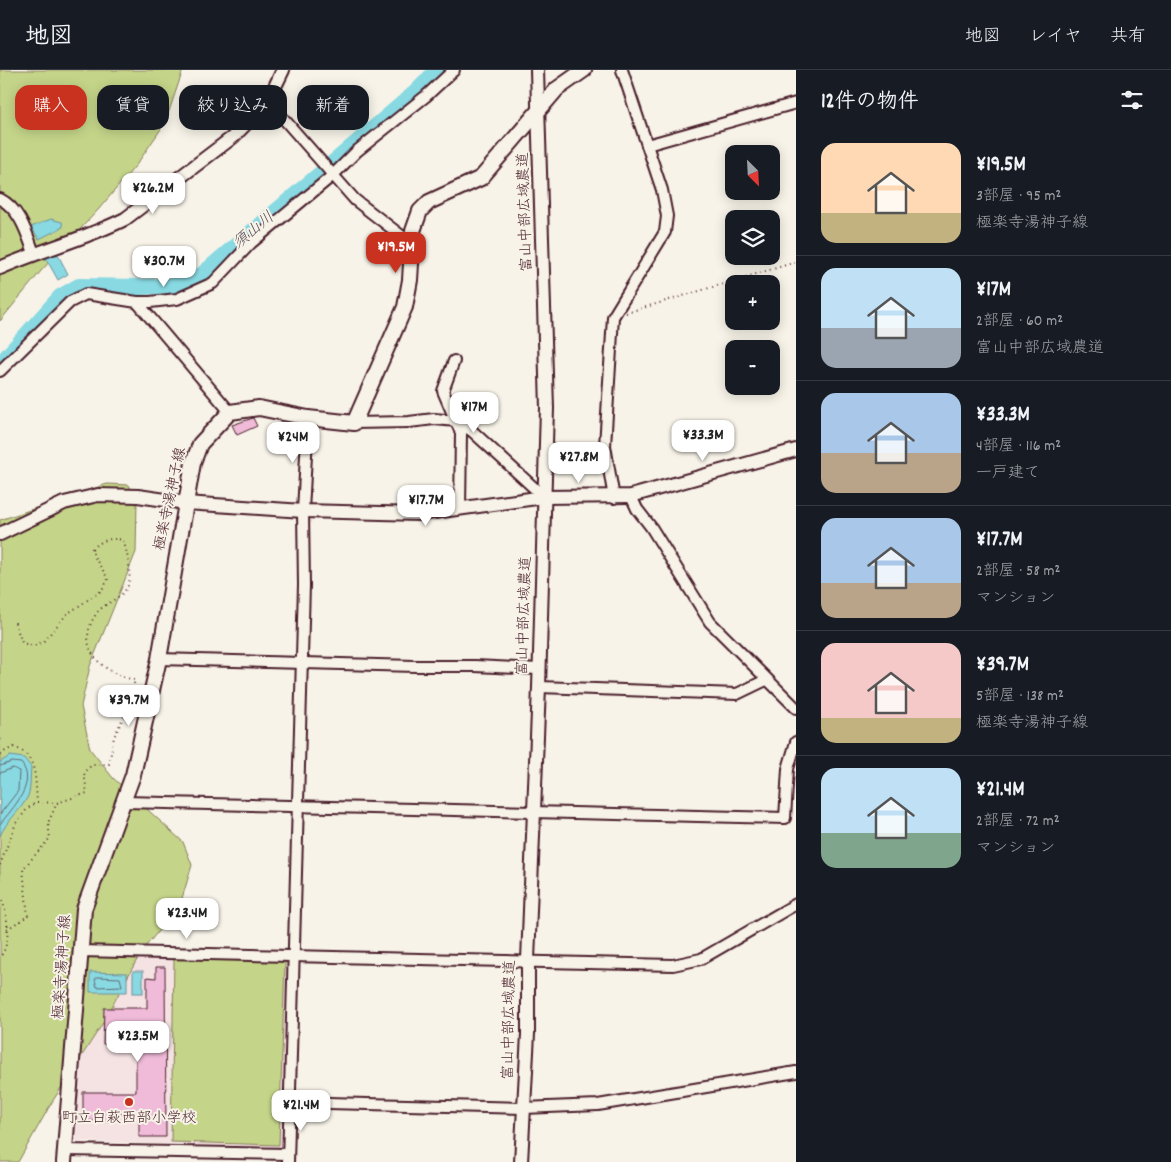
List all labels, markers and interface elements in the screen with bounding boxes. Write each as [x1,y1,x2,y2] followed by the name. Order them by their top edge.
[25,21,73,55] text: 地図
[965,25,1001,50] text: 地図
[1029,25,1082,50] text: レイヤ
[1110,25,1146,50] text: 共有
[15,85,87,130] chip: 購入
[97,85,169,130] chip: 賃貸
[179,85,287,130] chip: 絞り込み
[297,85,369,130] chip: 新着
[1118,86,1146,114] icon: filters
[821,88,919,118] text: 12件の物件
[725,145,780,200] north arrow
[725,145,780,395] map controls
[976,151,1026,181] text: ¥19.5M
[513,152,539,272] street label: 富山中部広域農道
[861,163,921,223] icon: home
[112,172,194,215] pin: ¥26.2M
[132,177,174,200] text: ¥26.2M
[976,185,1061,208] text: 3部屋 · 95 m²
[228,207,280,255] water label: 須山川
[725,210,780,265] button: layers
[976,212,1088,235] text: 極楽寺湯神子線
[355,232,437,274] pin: ¥19.5M
[377,236,415,259] text: ¥19.5M
[123,246,205,288] pin: ¥30.7M
[143,250,185,273] text: ¥30.7M
[725,275,780,330] button: +
[976,276,1011,306] text: ¥17M
[861,288,921,348] icon: home
[976,310,1063,333] text: 2部屋 · 60 m²
[976,337,1104,360] text: 富山中部広域農道
[725,340,780,395] button: −
[444,392,504,434] pin: ¥17M
[461,396,487,419] text: ¥17M
[976,401,1030,431] text: ¥33.3M
[861,413,921,473] icon: home
[662,420,744,462] pin: ¥33.3M
[263,422,323,464] pin: ¥24M
[682,424,724,447] text: ¥33.3M
[278,426,308,449] text: ¥24M
[976,435,1061,458] text: 4部屋 · 116 m²
[538,442,620,484] pin: ¥27.8M
[149,445,193,553] street label: 極楽寺湯神子線
[559,446,599,469] text: ¥27.8M
[976,462,1040,485] text: 一戸建て
[385,484,467,527] pin: ¥17.7M
[408,489,444,512] text: ¥17.7M
[976,526,1023,556] text: ¥17.7M
[861,538,921,598] icon: home
[512,556,538,676] street label: 富山中部広域農道
[976,560,1060,583] text: 2部屋 · 58 m²
[976,587,1055,610] text: マンション
[976,651,1029,681] text: ¥39.7M
[861,663,921,723] icon: home
[88,684,170,727] pin: ¥39.7M
[976,685,1064,708] text: 5部屋 · 138 m²
[109,689,149,712] text: ¥39.7M
[976,712,1088,735] text: 極楽寺湯神子線
[976,776,1024,806] text: ¥21.4M
[861,788,921,848] icon: home
[976,810,1060,833] text: 2部屋 · 72 m²
[976,837,1055,860] text: マンション
[146,898,228,940] pin: ¥23.4M
[167,902,207,925] text: ¥23.4M
[48,914,78,1020] street label: 極楽寺湯神子線
[498,960,522,1080] street label: 富山中部広域農道
[97,1020,179,1063] pin: ¥23.5M
[117,1025,159,1048] text: ¥23.5M
[260,1090,342,1132] pin: ¥21.4M
[283,1094,319,1117] text: ¥21.4M
[123,1096,135,1108] marker: 町立白萩西部小学校
[61,1108,197,1130] place label: 町立白萩西部小学校

